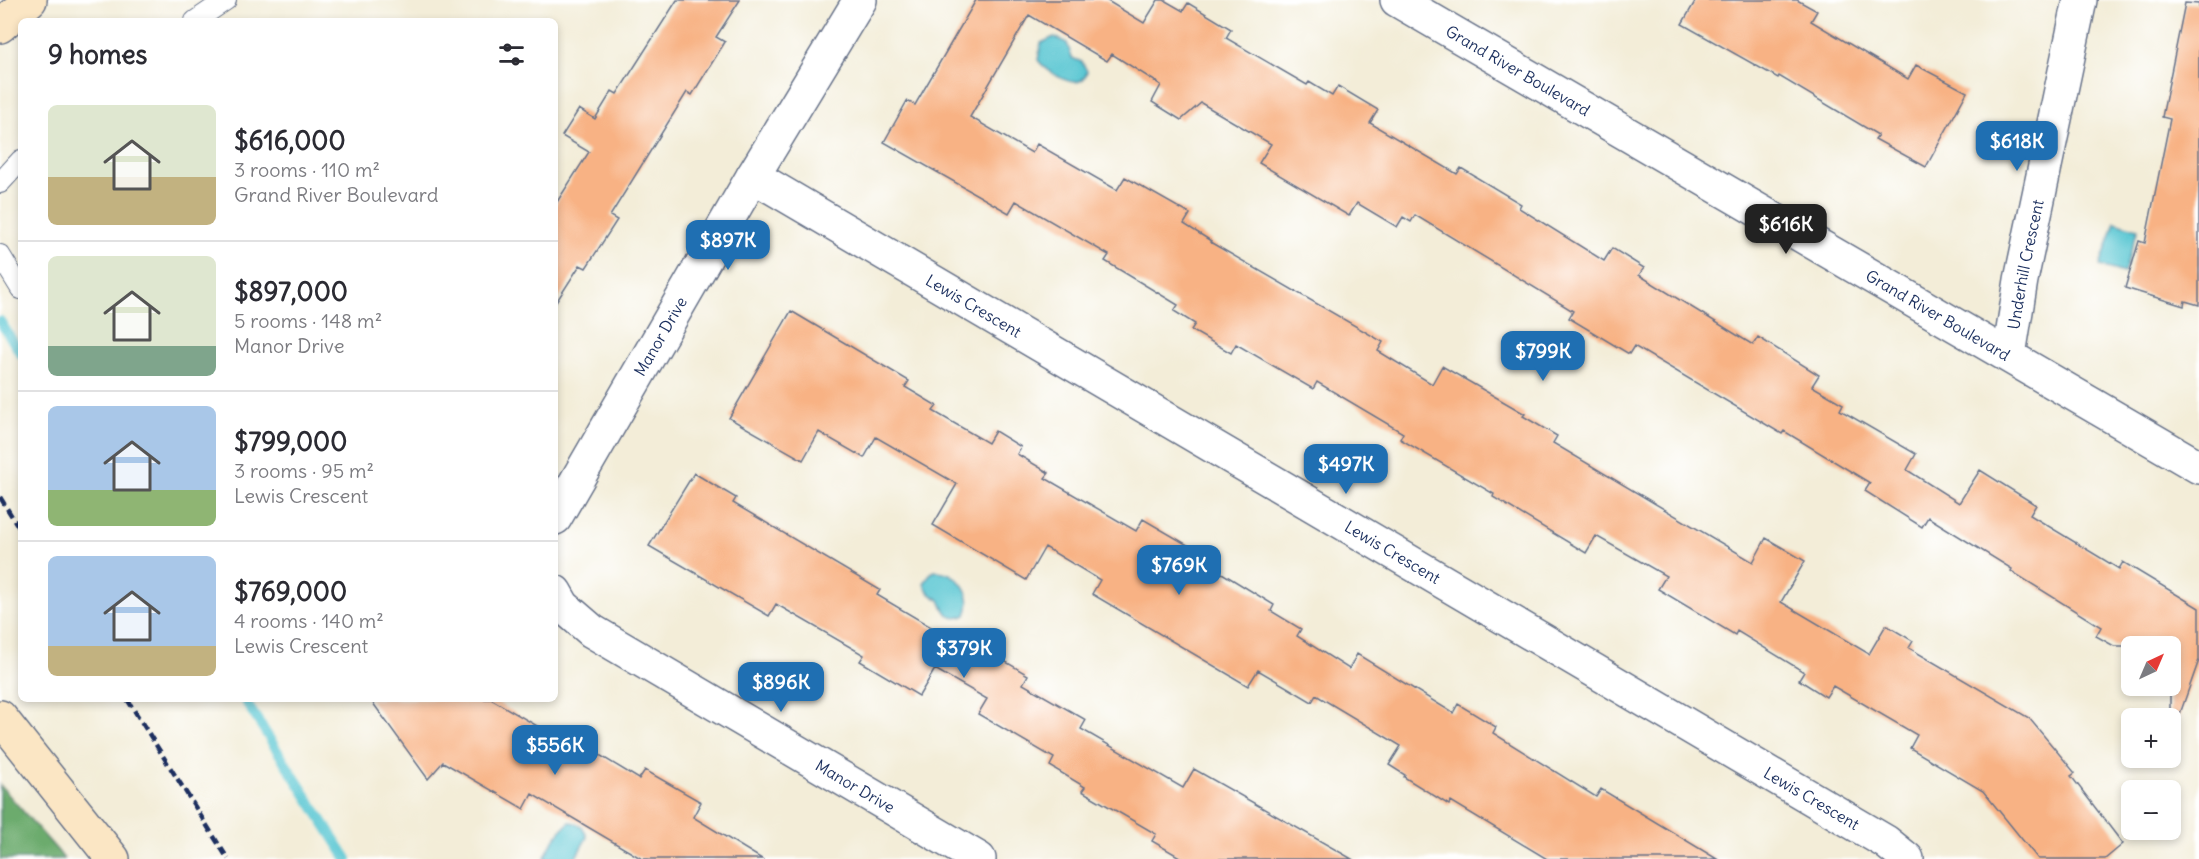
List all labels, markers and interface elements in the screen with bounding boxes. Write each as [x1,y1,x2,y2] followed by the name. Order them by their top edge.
[1442,21,1594,120] street label: Grand River Boulevard
[48,38,147,71] text: 9 homes
[495,38,528,71] icon: filters
[1975,121,2059,172] pin: $618K
[234,124,346,157] text: $616,000
[1990,128,2044,153] text: $618K
[96,129,168,201] icon: home
[234,157,380,182] text: 3 rooms · 110 m²
[234,182,439,207] text: Grand River Boulevard
[2003,197,2048,331] street label: Underhill Crescent
[1744,204,1828,255] pin: $616K
[1759,211,1813,236] text: $616K
[686,220,770,271] pin: $897K
[700,227,756,252] text: $897K
[1862,265,2014,365] street label: Grand River Boulevard
[922,270,1026,342] street label: Lewis Crescent
[234,275,348,308] text: $897,000
[96,280,168,352] icon: home
[629,293,691,380] street label: Manor Drive
[234,308,382,333] text: 5 rooms · 148 m²
[1501,331,1585,382] pin: $799K
[234,333,345,358] text: Manor Drive
[1515,338,1571,363] text: $799K
[234,425,347,458] text: $799,000
[96,430,168,502] icon: home
[1304,444,1388,495] pin: $497K
[1318,451,1374,476] text: $497K
[234,458,374,483] text: 3 rooms · 95 m²
[234,483,368,508] text: Lewis Crescent
[1341,516,1445,588] street label: Lewis Crescent
[1137,545,1221,596] pin: $769K
[1151,552,1207,577] text: $769K
[234,575,347,608] text: $769,000
[96,580,168,652] icon: home
[234,608,384,633] text: 4 rooms · 140 m²
[922,628,1006,679] pin: $379K
[234,633,368,658] text: Lewis Crescent
[936,635,992,660] text: $379K
[2121,636,2181,696] north arrow
[2121,636,2181,840] map controls
[739,662,823,713] pin: $896K
[752,669,810,694] text: $896K
[2121,708,2181,768] button: +
[513,725,597,776] pin: $556K
[526,732,584,757] text: $556K
[812,755,898,817] street label: Manor Drive
[1760,762,1864,834] street label: Lewis Crescent
[2121,780,2181,840] button: −

